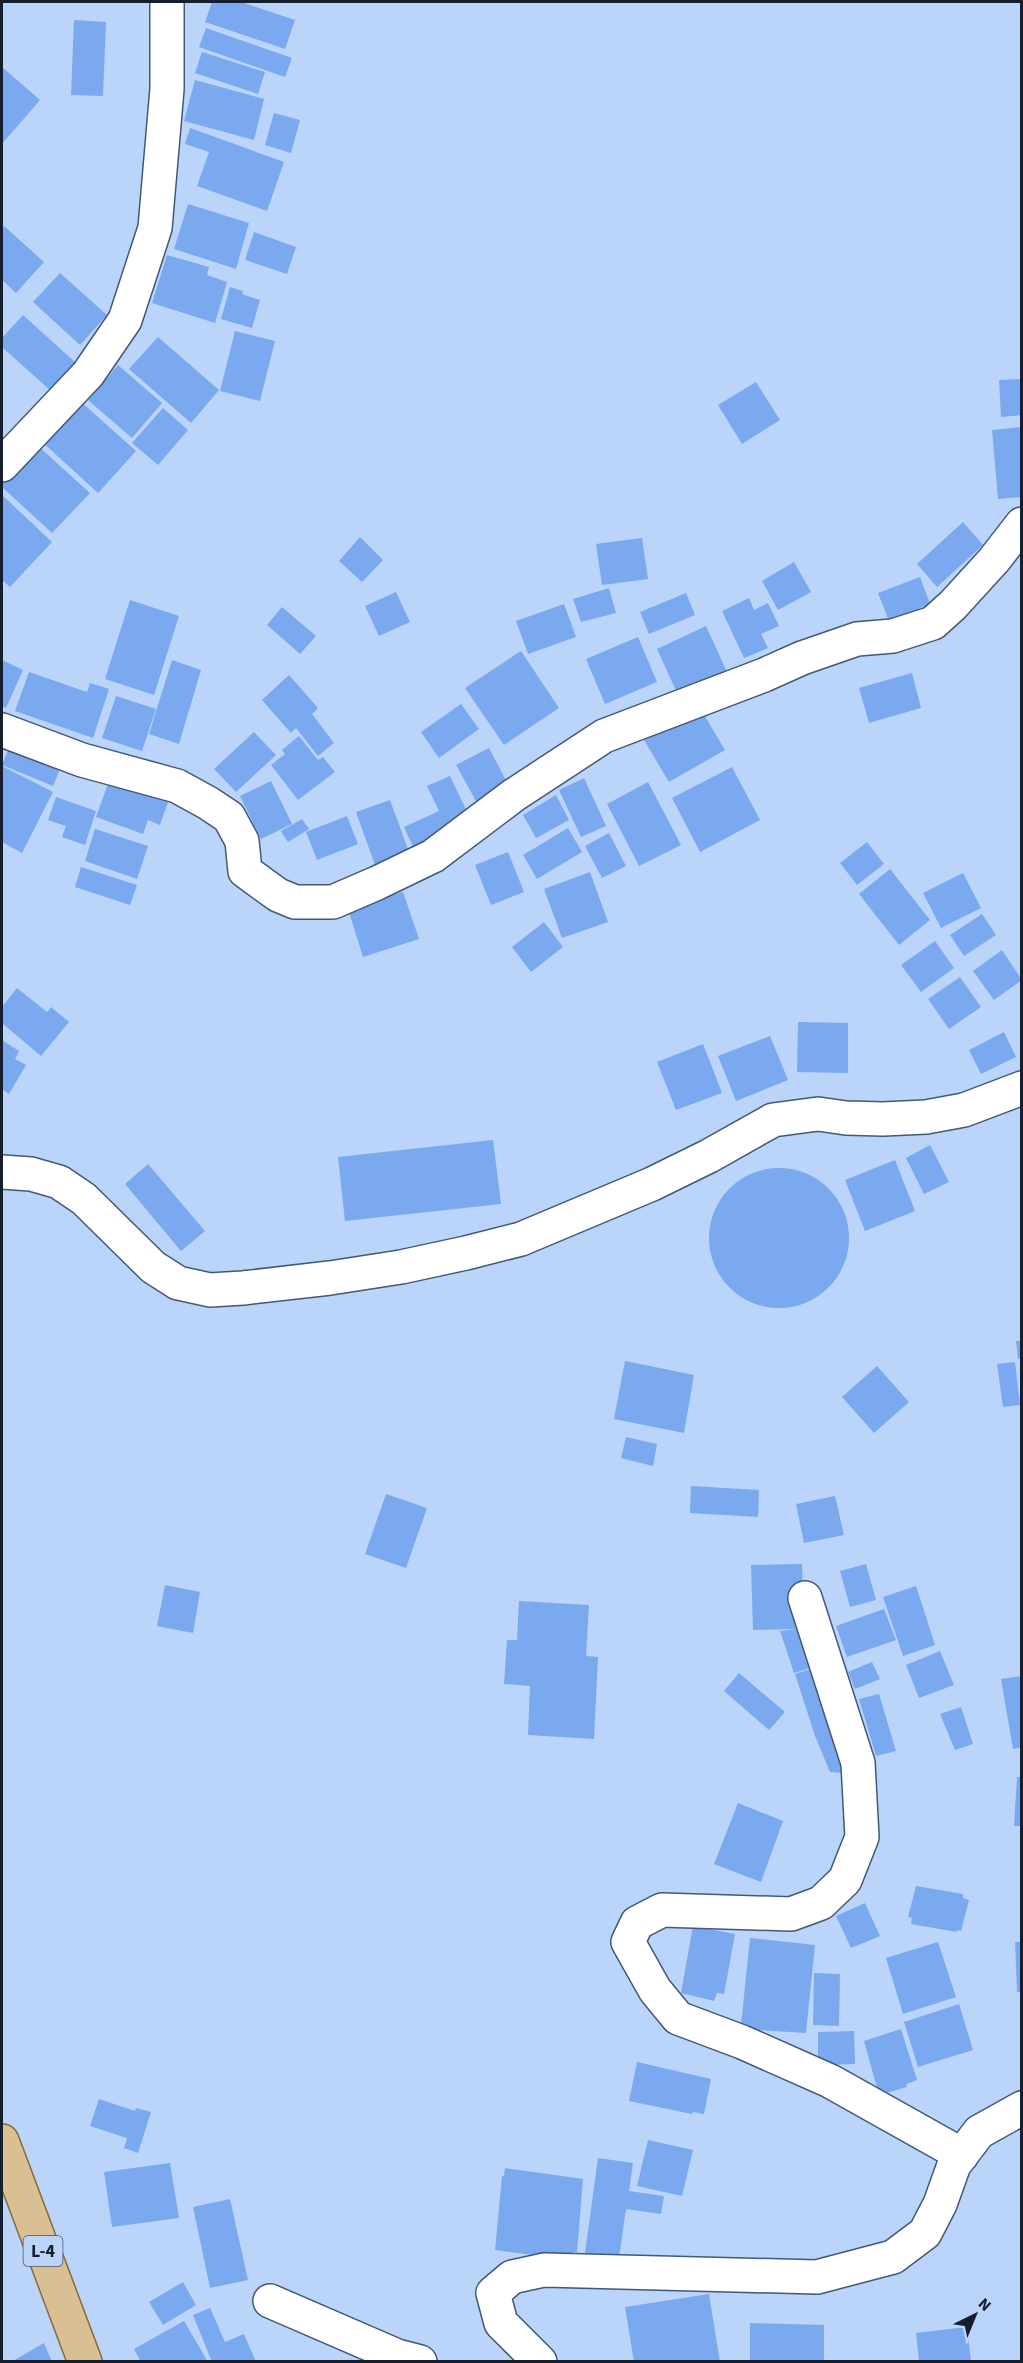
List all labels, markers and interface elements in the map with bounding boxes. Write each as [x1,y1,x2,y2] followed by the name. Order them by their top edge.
[24,2236,63,2266] road number: L-4
[945,2285,1005,2345] north arrow
[973,2293,996,2316] text: N

